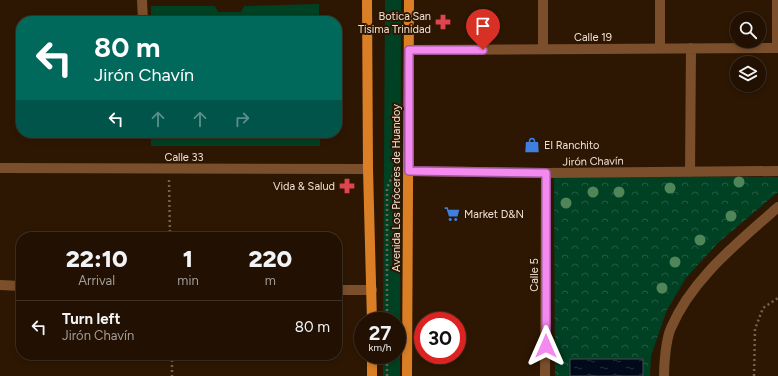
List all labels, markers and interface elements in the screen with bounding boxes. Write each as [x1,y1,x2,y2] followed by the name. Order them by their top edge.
[466,9,500,50] pin
[358,10,431,36] place label: Botica San Tisima Trinidad
[730,12,766,92] map controls
[730,12,766,48] button: search
[434,13,452,31] pharmacy icon: Botica San Tisima Trinidad
[472,15,494,37] icon: arrive
[94,30,160,64] text: 80 m
[574,31,612,44] street label: Calle 19
[28,32,80,84] icon: left
[730,56,766,92] button: layers
[94,64,194,86] text: Jirón Chavín
[390,104,403,272] street label: Avenida Los Próceres de Huandoy
[105,108,127,130] icon: left
[147,108,169,130] icon: ahead
[189,108,211,130] icon: ahead
[231,108,253,130] icon: right
[523,136,541,154] shop icon: El Ranchito
[544,139,599,152] place label: El Ranchito
[164,151,204,164] street label: Calle 33
[562,154,624,169] street label: Jirón Chavín
[338,177,356,195] pharmacy icon: Vida & Salud
[273,180,335,193] place label: Vida & Salud
[443,205,461,223] supermarket icon: Market D&N
[464,208,524,221] place label: Market D&N
[66,244,128,273] text: 22:10
[183,244,193,273] text: 1
[248,244,292,273] text: 220
[528,258,541,292] street label: Calle 5
[78,273,115,288] text: Arrival
[177,273,199,288] text: min
[265,273,276,288] text: m
[62,310,120,328] text: Turn left
[414,312,466,364] speed limit sign: 30
[28,316,50,338] icon: left
[295,318,330,336] text: 80 m
[369,321,391,345] text: 27
[525,325,567,367] position arrow
[62,328,134,343] text: Jirón Chavín
[369,341,391,354] text: km/h

